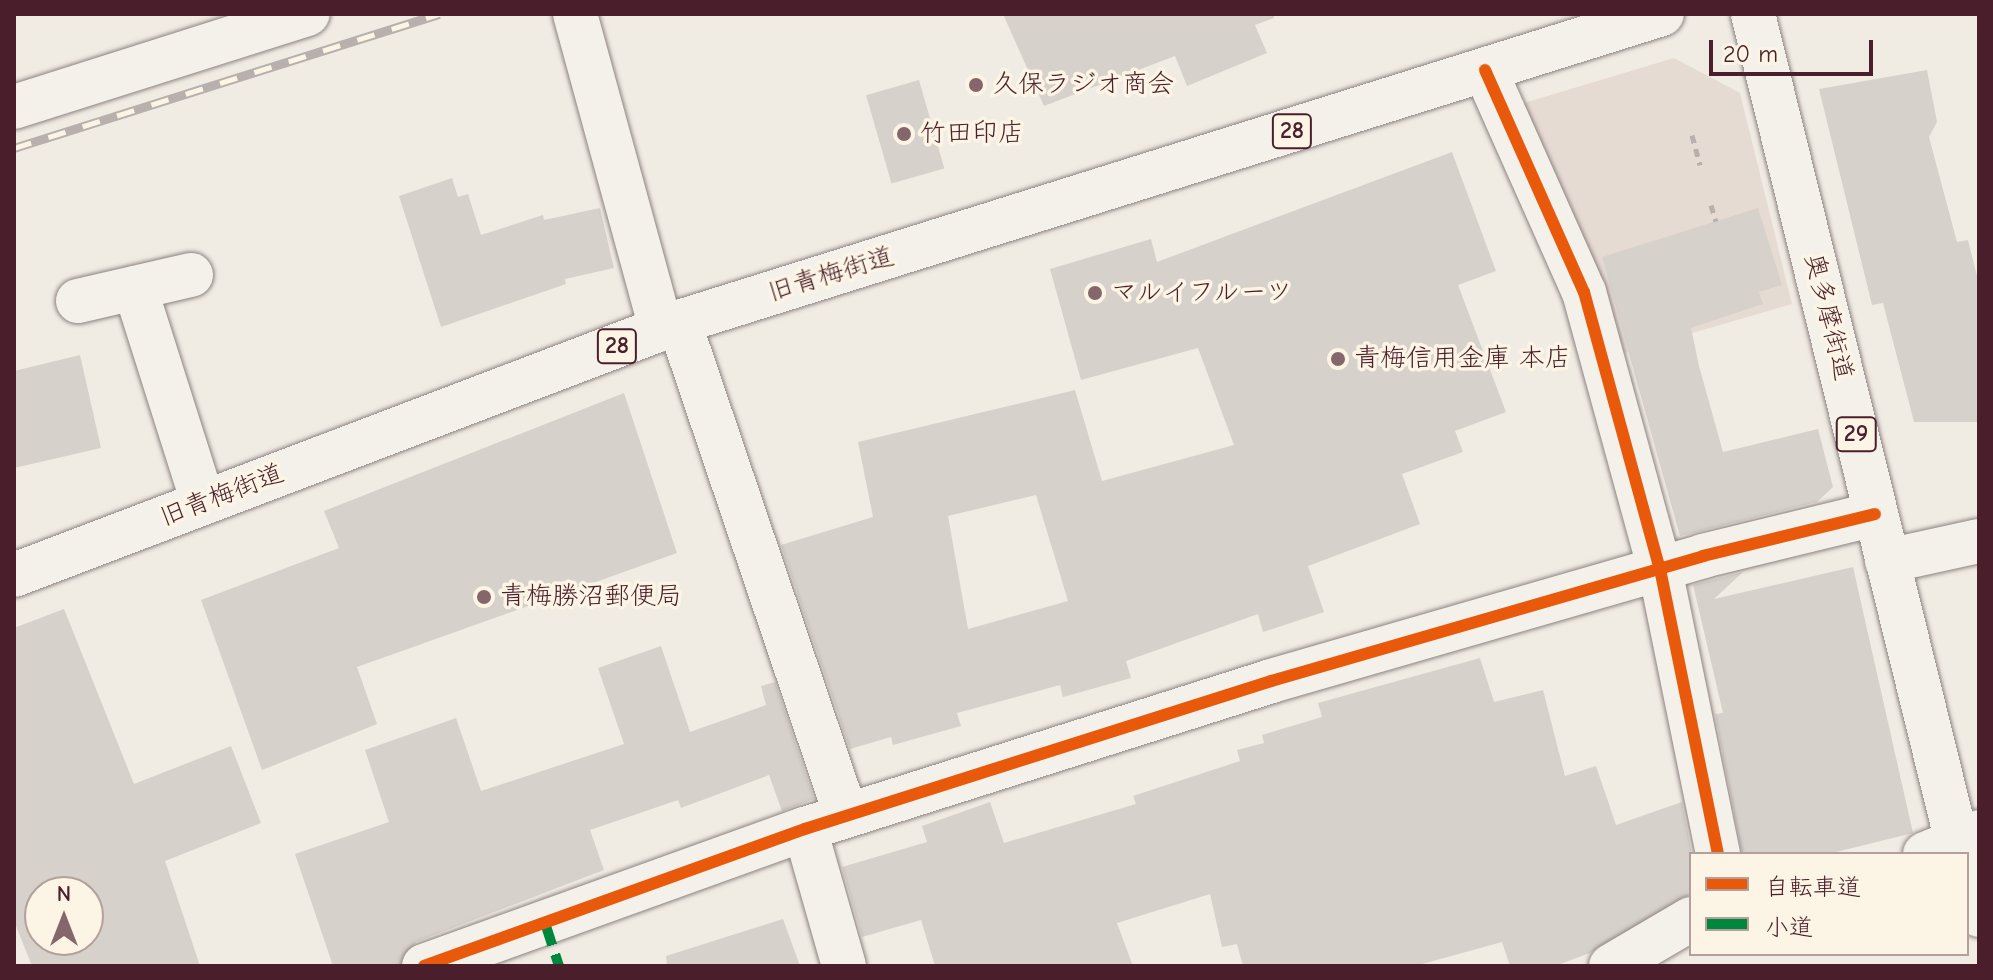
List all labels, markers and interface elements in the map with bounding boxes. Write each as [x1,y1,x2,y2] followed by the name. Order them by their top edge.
[1713,24,1877,74] scale bar
[1723,40,1778,68] text: 20 m
[992,69,1174,101] place label: 久保ラジオ商会
[967,76,985,94] marker: 久保ラジオ商会
[1270,111,1314,151] road number: 28
[920,118,1024,150] place label: 竹田印店
[895,125,913,143] marker: 竹田印店
[764,241,898,309] street label: 旧青梅街道
[1797,250,1859,384] street label: 奥多摩街道
[1111,277,1294,309] place label: マルイフルーツ
[1086,284,1104,302] marker: マルイフルーツ
[595,326,639,366] road number: 28
[1354,343,1571,375] place label: 青梅信用金庫 本店
[1329,350,1347,368] marker: 青梅信用金庫 本店
[1834,414,1878,454] road number: 29
[156,458,288,534] street label: 旧青梅街道
[500,581,682,613] place label: 青梅勝沼郵便局
[475,588,493,606] marker: 青梅勝沼郵便局
[1689,852,1969,956] legend
[1765,873,1861,901] text: 自転車道
[24,876,104,956] north arrow
[57,881,71,907] text: N
[1765,913,1813,941] text: 小道

